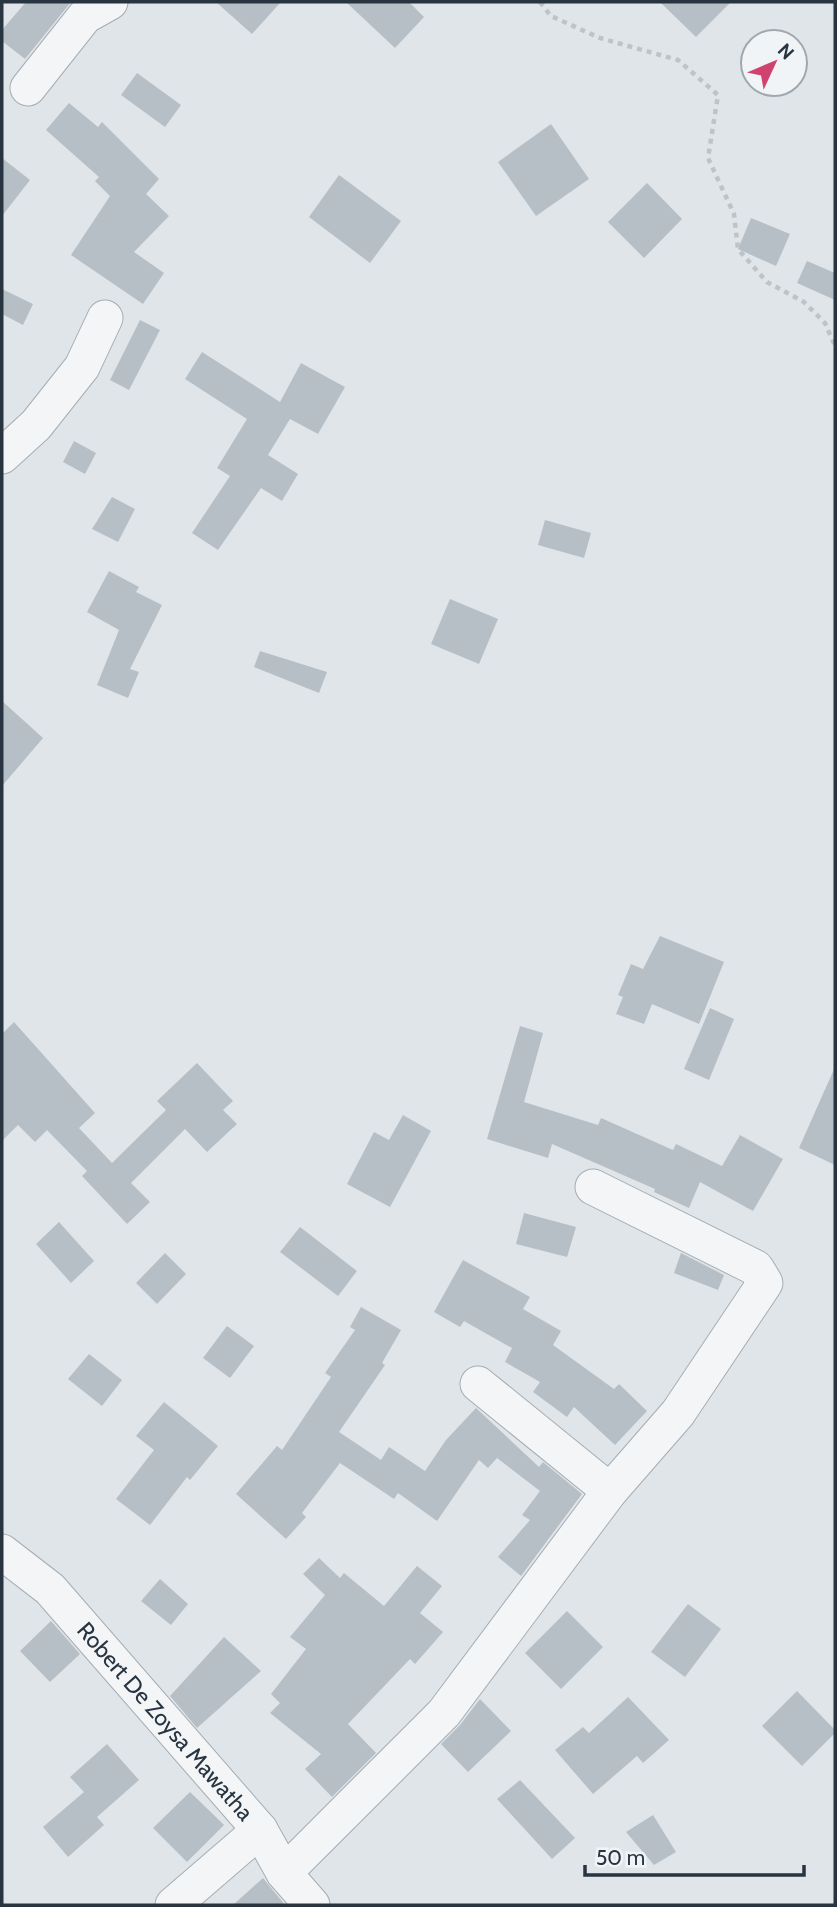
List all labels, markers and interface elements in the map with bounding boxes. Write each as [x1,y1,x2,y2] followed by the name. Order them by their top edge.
[739,28,809,98] north arrow
[773,39,799,64] text: N
[71,1616,259,1826] street label: Robert De Zoysa Mawatha
[585,1834,804,1878] scale bar
[596,1845,645,1870] text: 50 m

